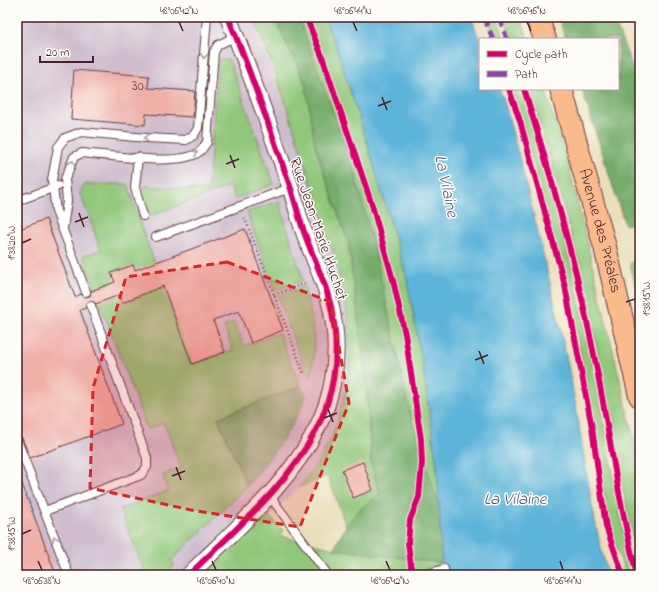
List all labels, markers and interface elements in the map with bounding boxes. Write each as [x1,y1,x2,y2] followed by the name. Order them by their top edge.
[160,4,198,19] text: 48°06'42"N
[334,4,372,19] text: 48°06'44"N
[508,4,546,19] text: 48°06'46"N
[40,38,93,64] scale bar
[479,38,619,90] legend
[46,44,69,62] text: 20 m
[515,46,567,65] text: Cycle path
[199,53,208,59] one-way arrow
[515,66,538,84] text: Path
[132,76,144,97] house number: 30
[143,133,149,142] one-way arrow
[191,151,198,158] one-way arrow
[427,153,465,221] water label: La Vilaine
[282,154,354,304] street label: Rue Jean-Marie Huchet
[67,160,75,167] one-way arrow
[572,166,627,295] street label: Avenue des Préales
[5,226,20,260] text: 1°38'20"W
[640,282,655,316] text: 1°38'15"W
[484,487,548,512] water label: La Vilaine
[5,517,20,551] text: 1°38'15"W
[52,535,60,542] one-way arrow
[23,574,61,589] text: 48°06'38"N
[197,574,235,589] text: 48°06'40"N
[371,574,409,589] text: 48°06'42"N
[544,574,582,589] text: 48°06'44"N

